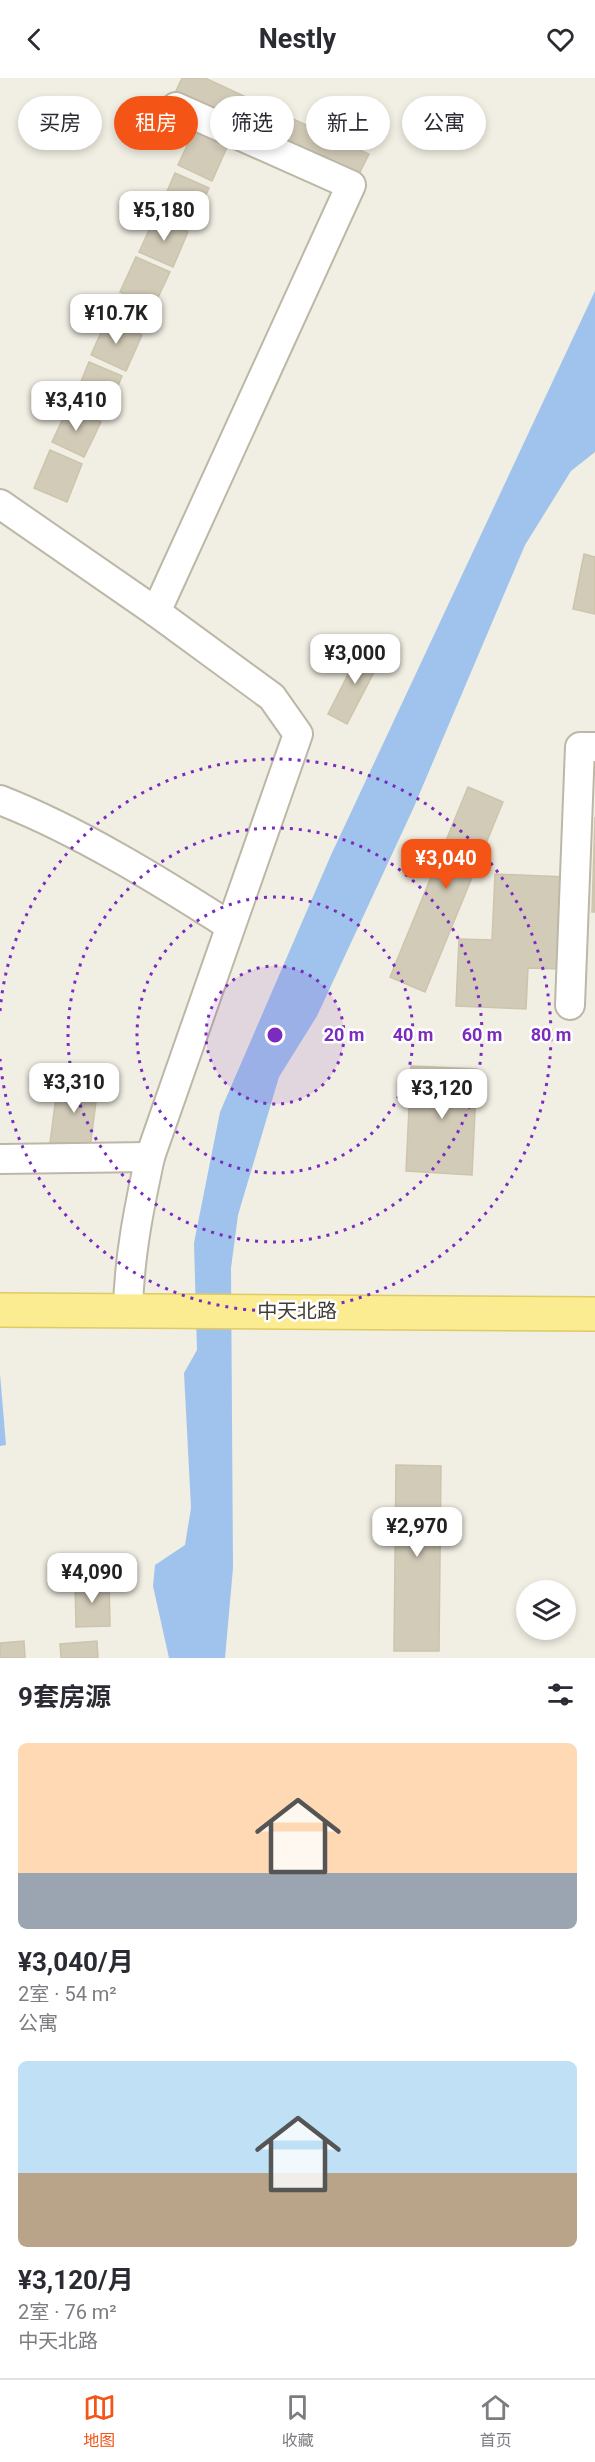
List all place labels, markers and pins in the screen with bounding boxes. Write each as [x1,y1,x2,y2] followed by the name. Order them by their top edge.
[115,191,213,242] pin: ¥5,180
[67,294,165,345] pin: ¥10.7K
[27,381,125,432] pin: ¥3,410
[306,634,404,685] pin: ¥3,000
[397,839,495,890] pin: ¥3,040
[265,1025,285,1045] centre of rings
[25,1063,123,1114] pin: ¥3,310
[393,1069,491,1120] pin: ¥3,120
[368,1507,466,1558] pin: ¥2,970
[43,1553,141,1604] pin: ¥4,090

